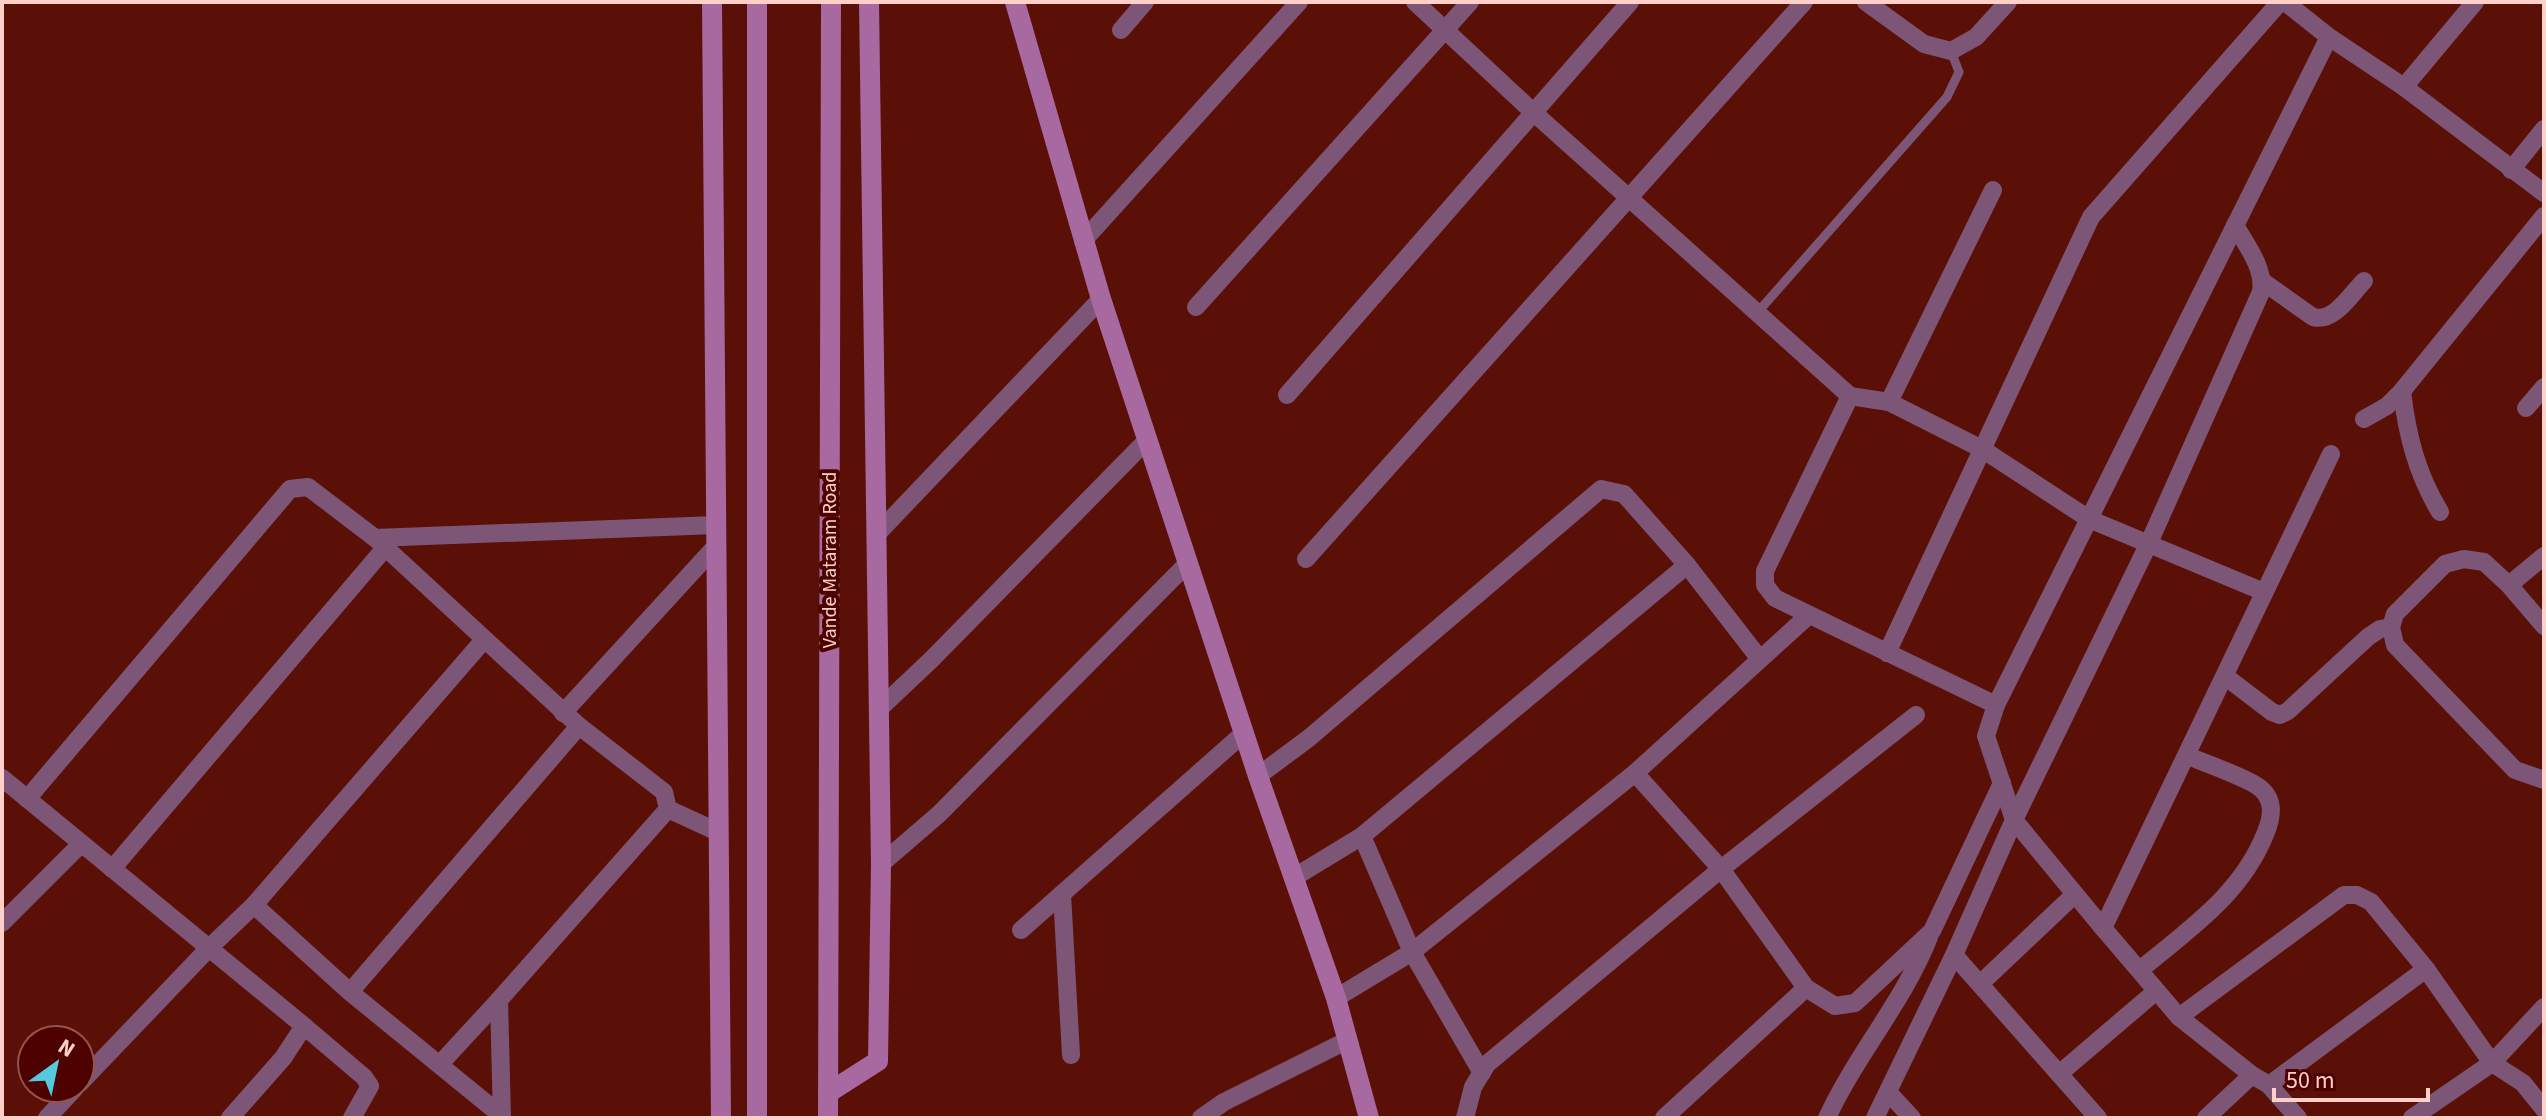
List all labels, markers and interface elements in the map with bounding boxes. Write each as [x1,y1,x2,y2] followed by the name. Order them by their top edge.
[816,472,844,648] street label: Vande Mataram Road
[16,1024,96,1104] north arrow
[51,1031,81,1065] text: N
[2274,1052,2428,1102] scale bar
[2286,1063,2335,1098] text: 50 m

